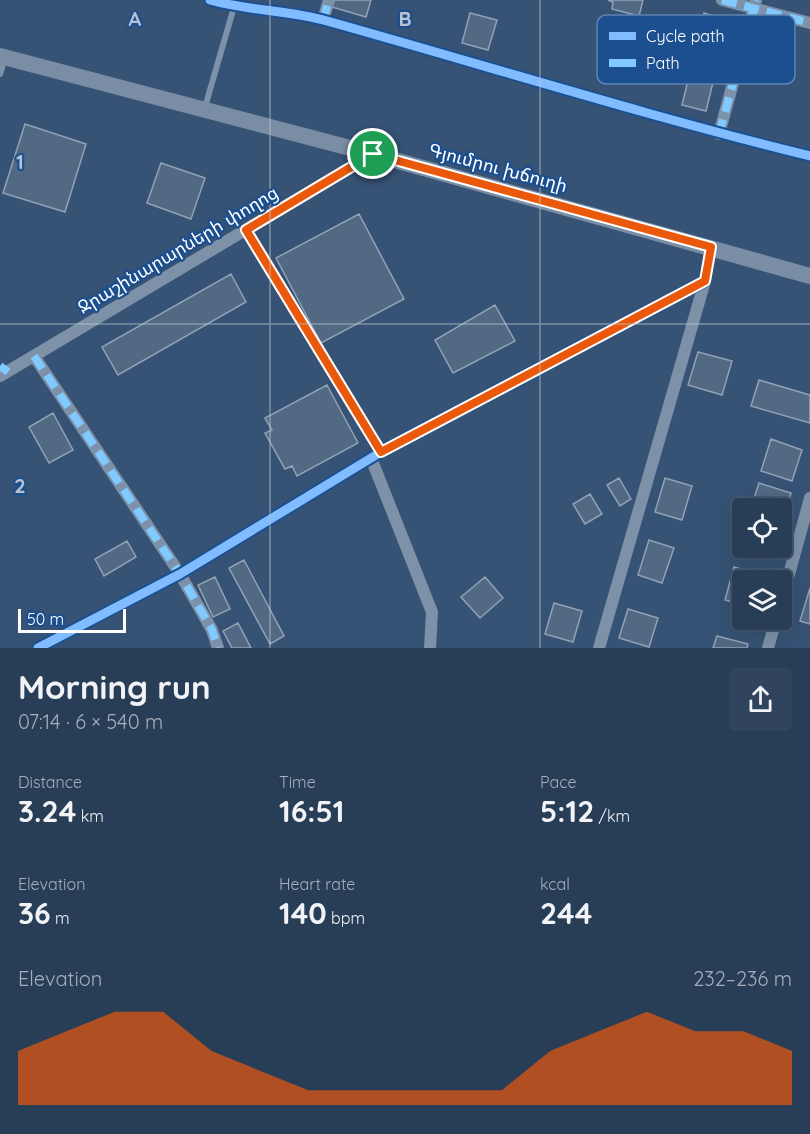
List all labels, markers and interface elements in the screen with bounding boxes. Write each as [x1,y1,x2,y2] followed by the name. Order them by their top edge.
[129,6,142,31] text: A
[398,6,412,31] text: B
[597,15,795,84] legend
[646,26,725,46] text: Cycle path
[646,53,680,73] text: Path
[347,128,398,179] pin
[356,137,389,170] icon: arrive
[426,138,570,197] street label: Գյումրու խճուղի
[16,149,24,174] text: 1
[73,181,282,319] street label: Ջրաշինարարների փողոց
[14,473,26,498] text: 2
[732,498,792,630] map controls
[732,498,792,558] button: locate
[732,570,792,630] button: layers
[18,606,126,634] scale bar
[27,609,64,629] text: 50 m
[18,666,211,707] text: Morning run
[729,668,792,731] button: share
[18,709,163,734] text: 07:14 · 6 × 540 m
[18,772,82,792] text: Distance
[279,772,316,792] text: Time
[540,772,576,792] text: Pace
[18,792,76,830] text: 3.24
[279,792,344,830] text: 16:51
[540,792,594,830] text: 5:12
[76,806,104,826] text: km
[594,806,630,826] text: /km
[18,874,85,894] text: Elevation
[279,874,355,894] text: Heart rate
[540,874,570,894] text: kcal
[18,894,51,932] text: 36
[279,894,327,932] text: 140
[540,894,592,932] text: 244
[51,908,70,928] text: m
[327,908,365,928] text: bpm
[18,966,102,991] text: Elevation
[693,966,792,991] text: 232–236 m

